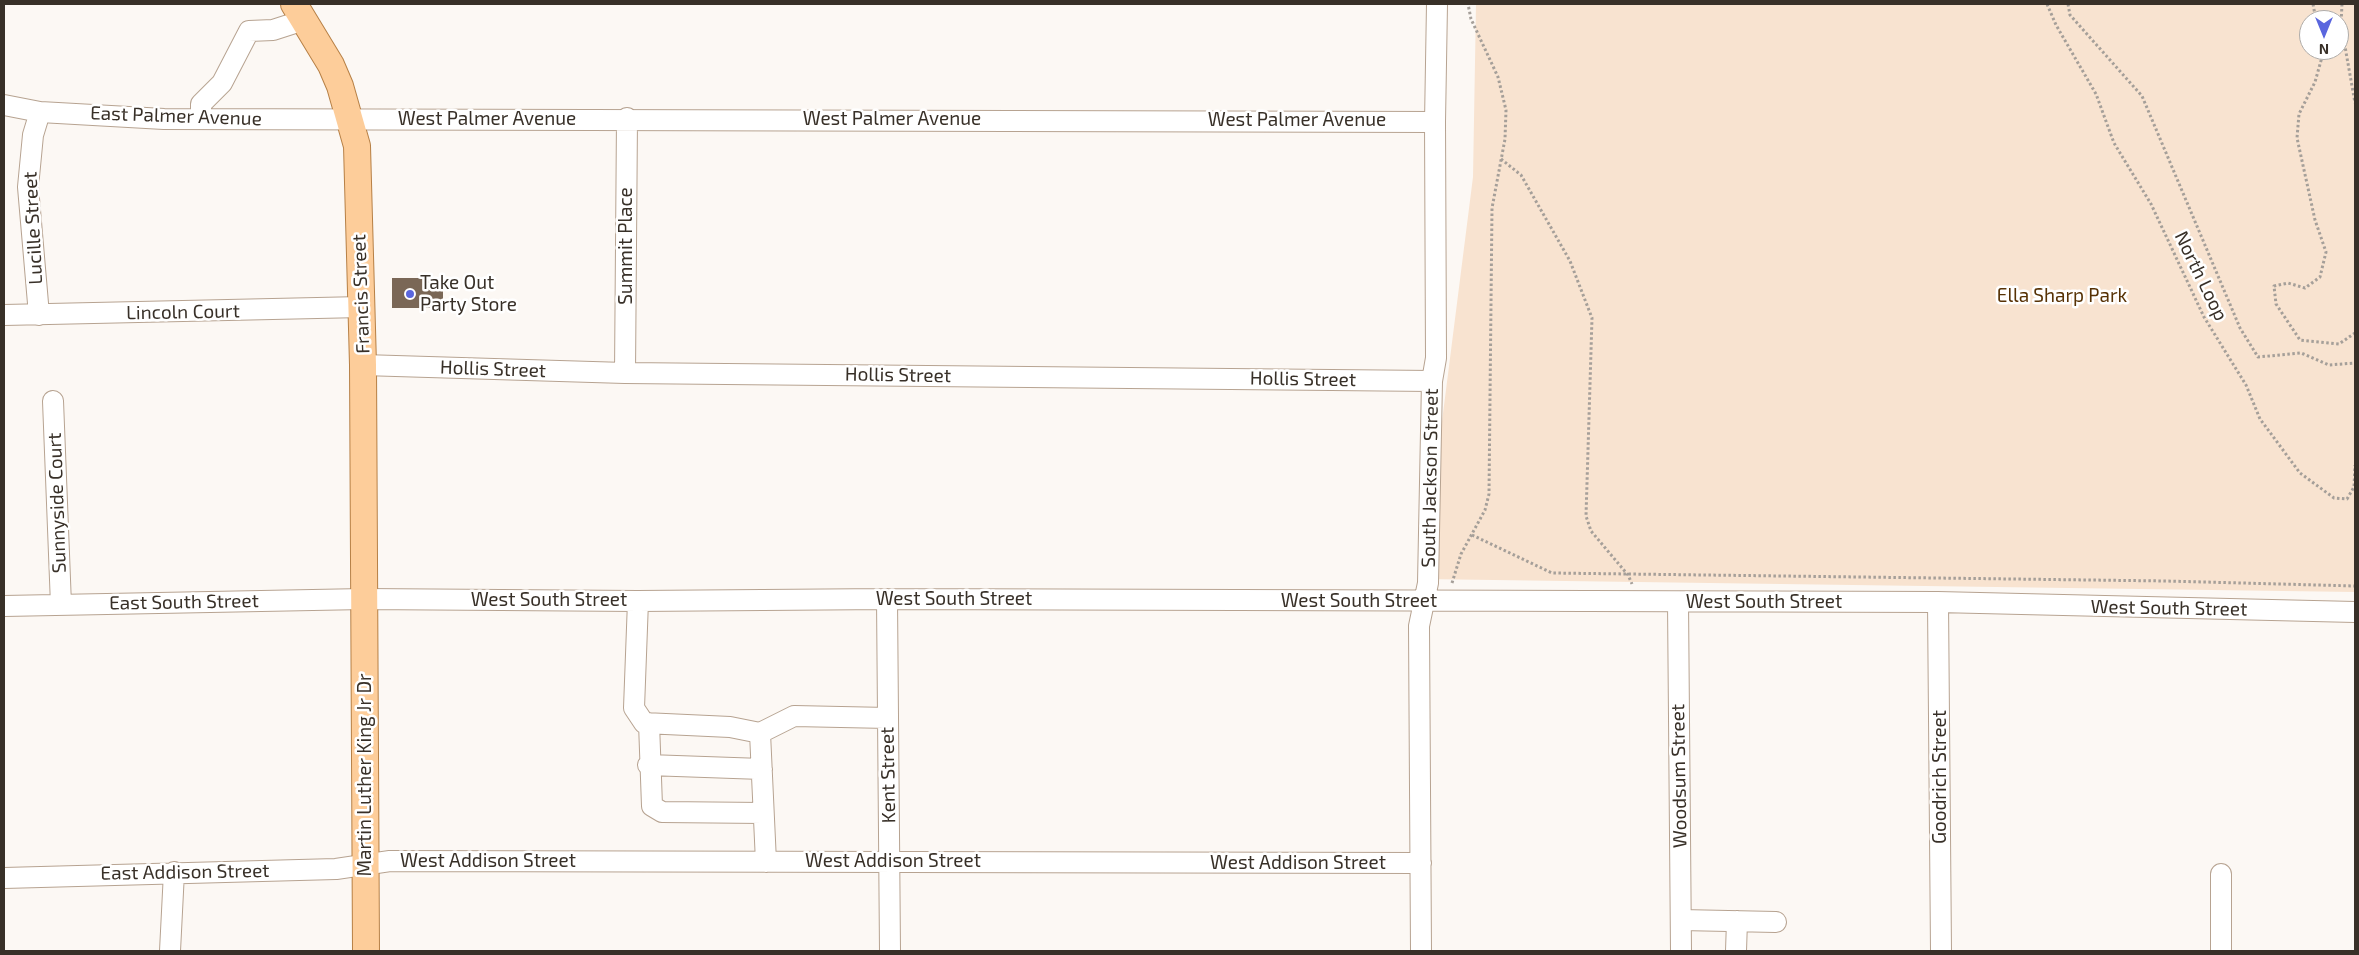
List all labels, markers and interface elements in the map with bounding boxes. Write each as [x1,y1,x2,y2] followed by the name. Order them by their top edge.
[2299,10,2349,60] north arrow
[2319,41,2329,58] text: N
[90,102,262,130] street label: East Palmer Avenue
[398,108,576,130] street label: West Palmer Avenue
[803,108,981,130] street label: West Palmer Avenue
[1208,109,1386,131] street label: West Palmer Avenue
[19,171,47,285] street label: Lucille Street
[615,187,637,305] street label: Summit Place
[2170,228,2232,324] street label: North Loop
[348,234,374,354] street label: Francis Street
[420,272,517,316] place label: Take Out Party Store
[1997,285,2127,307] park label: Ella Sharp Park
[404,288,416,300] marker: Take Out Party Store
[126,300,240,324] street label: Lincoln Court
[440,356,546,382] street label: Hollis Street
[845,363,951,387] street label: Hollis Street
[1250,367,1356,391] street label: Hollis Street
[1417,388,1443,568] street label: South Jackson Street
[43,432,71,574] street label: Sunnyside Court
[876,588,1032,610] street label: West South Street
[109,589,259,615] street label: East South Street
[471,589,627,611] street label: West South Street
[1281,590,1437,612] street label: West South Street
[1686,591,1842,613] street label: West South Street
[2091,595,2247,621] street label: West South Street
[354,673,376,877] street label: Martin Luther King Jr Dr
[1666,704,1692,848] street label: Woodsum Street
[1929,710,1951,844] street label: Goodrich Street
[876,727,900,823] street label: Kent Street
[400,850,576,872] street label: West Addison Street
[805,850,981,872] street label: West Addison Street
[1210,852,1386,874] street label: West Addison Street
[100,859,270,885] street label: East Addison Street

